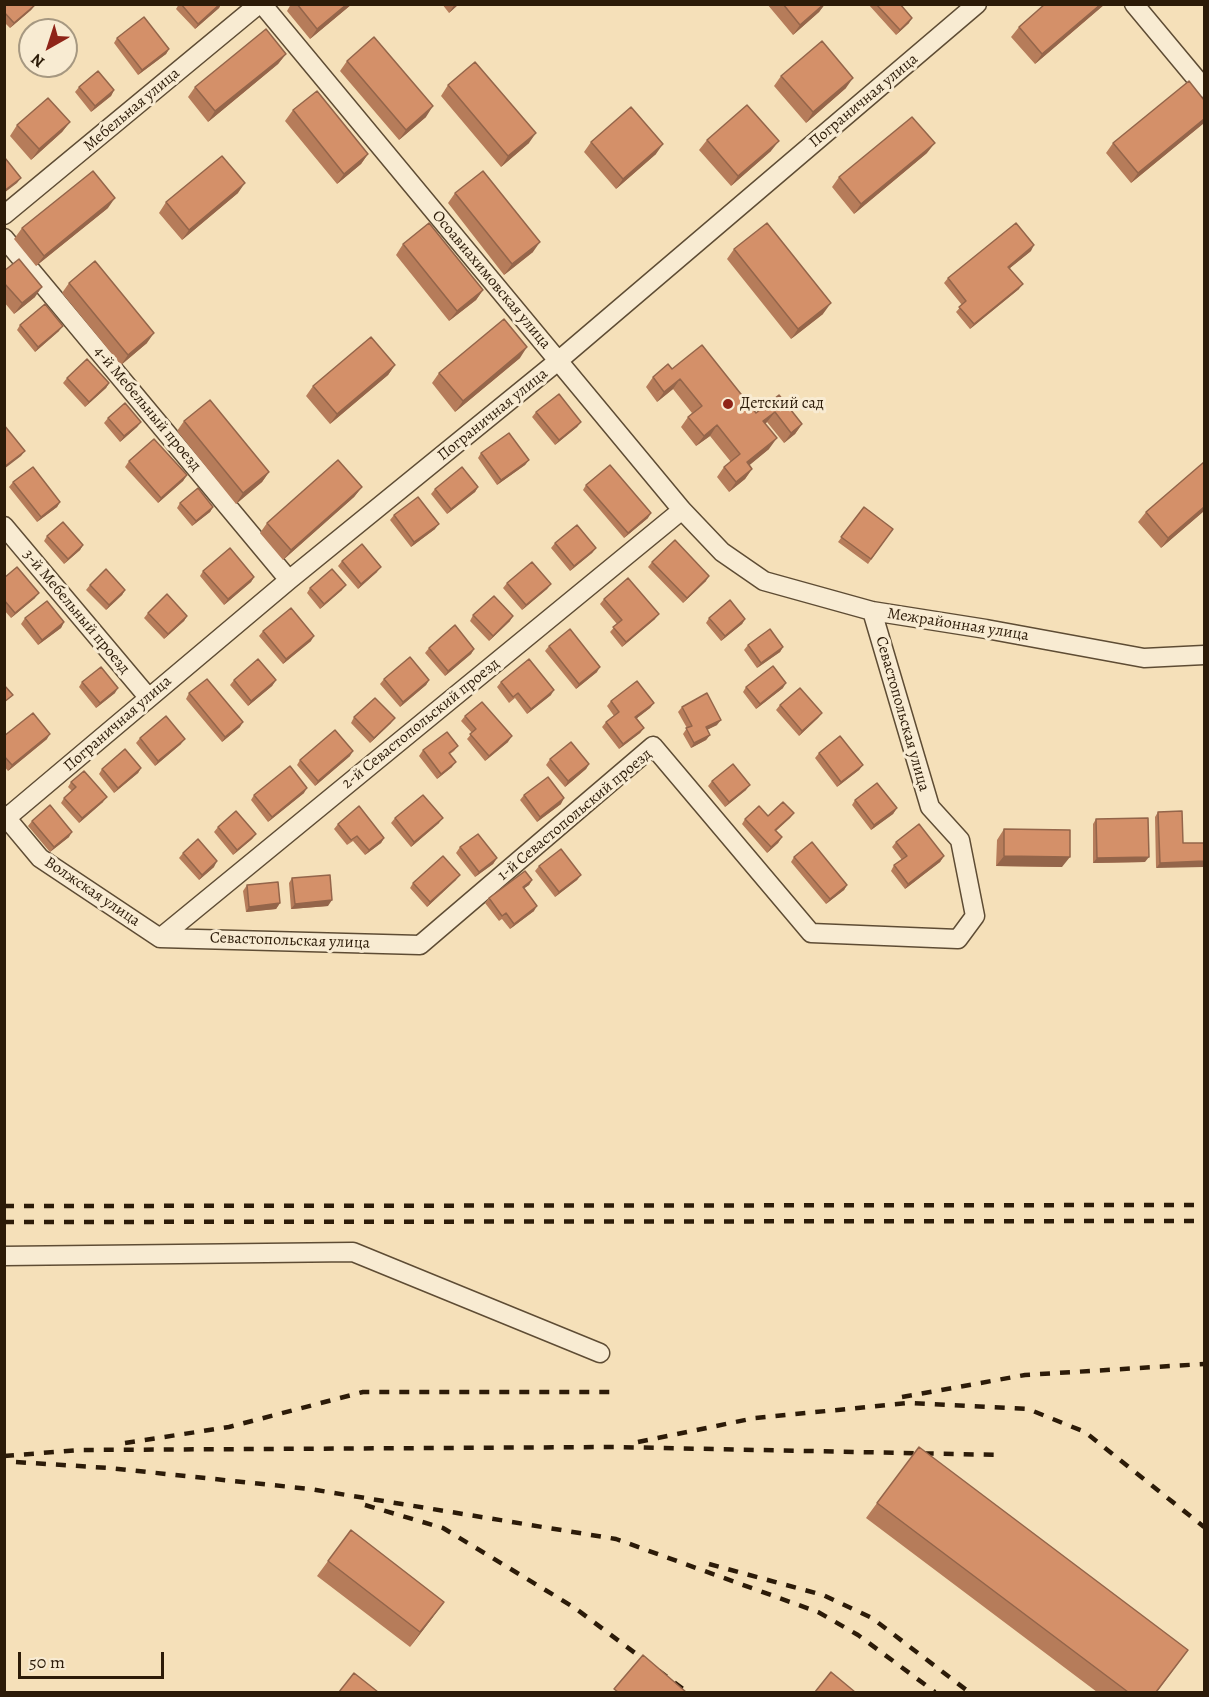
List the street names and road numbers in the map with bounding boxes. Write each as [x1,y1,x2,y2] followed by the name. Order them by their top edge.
[806,50,922,152] street label: Пограничная улица
[80,64,184,156] street label: Мебельная улица
[427,207,555,353] street label: Осоавиахимовская улица
[89,343,205,475] street label: 4-й Мебельный проезд
[434,365,552,465] street label: Пограничная улица
[18,546,134,678] street label: 3-й Мебельный проезд
[886,604,1030,646] street label: Межрайонная улица
[871,634,933,794] street label: Севастопольская улица
[338,654,504,794] street label: 2-й Севастопольский проезд
[60,672,176,776] street label: Пограничная улица
[494,745,656,885] street label: 1-й Севастопольский проезд
[41,853,143,931] street label: Волжская улица
[210,929,370,953] street label: Севастопольская улица

